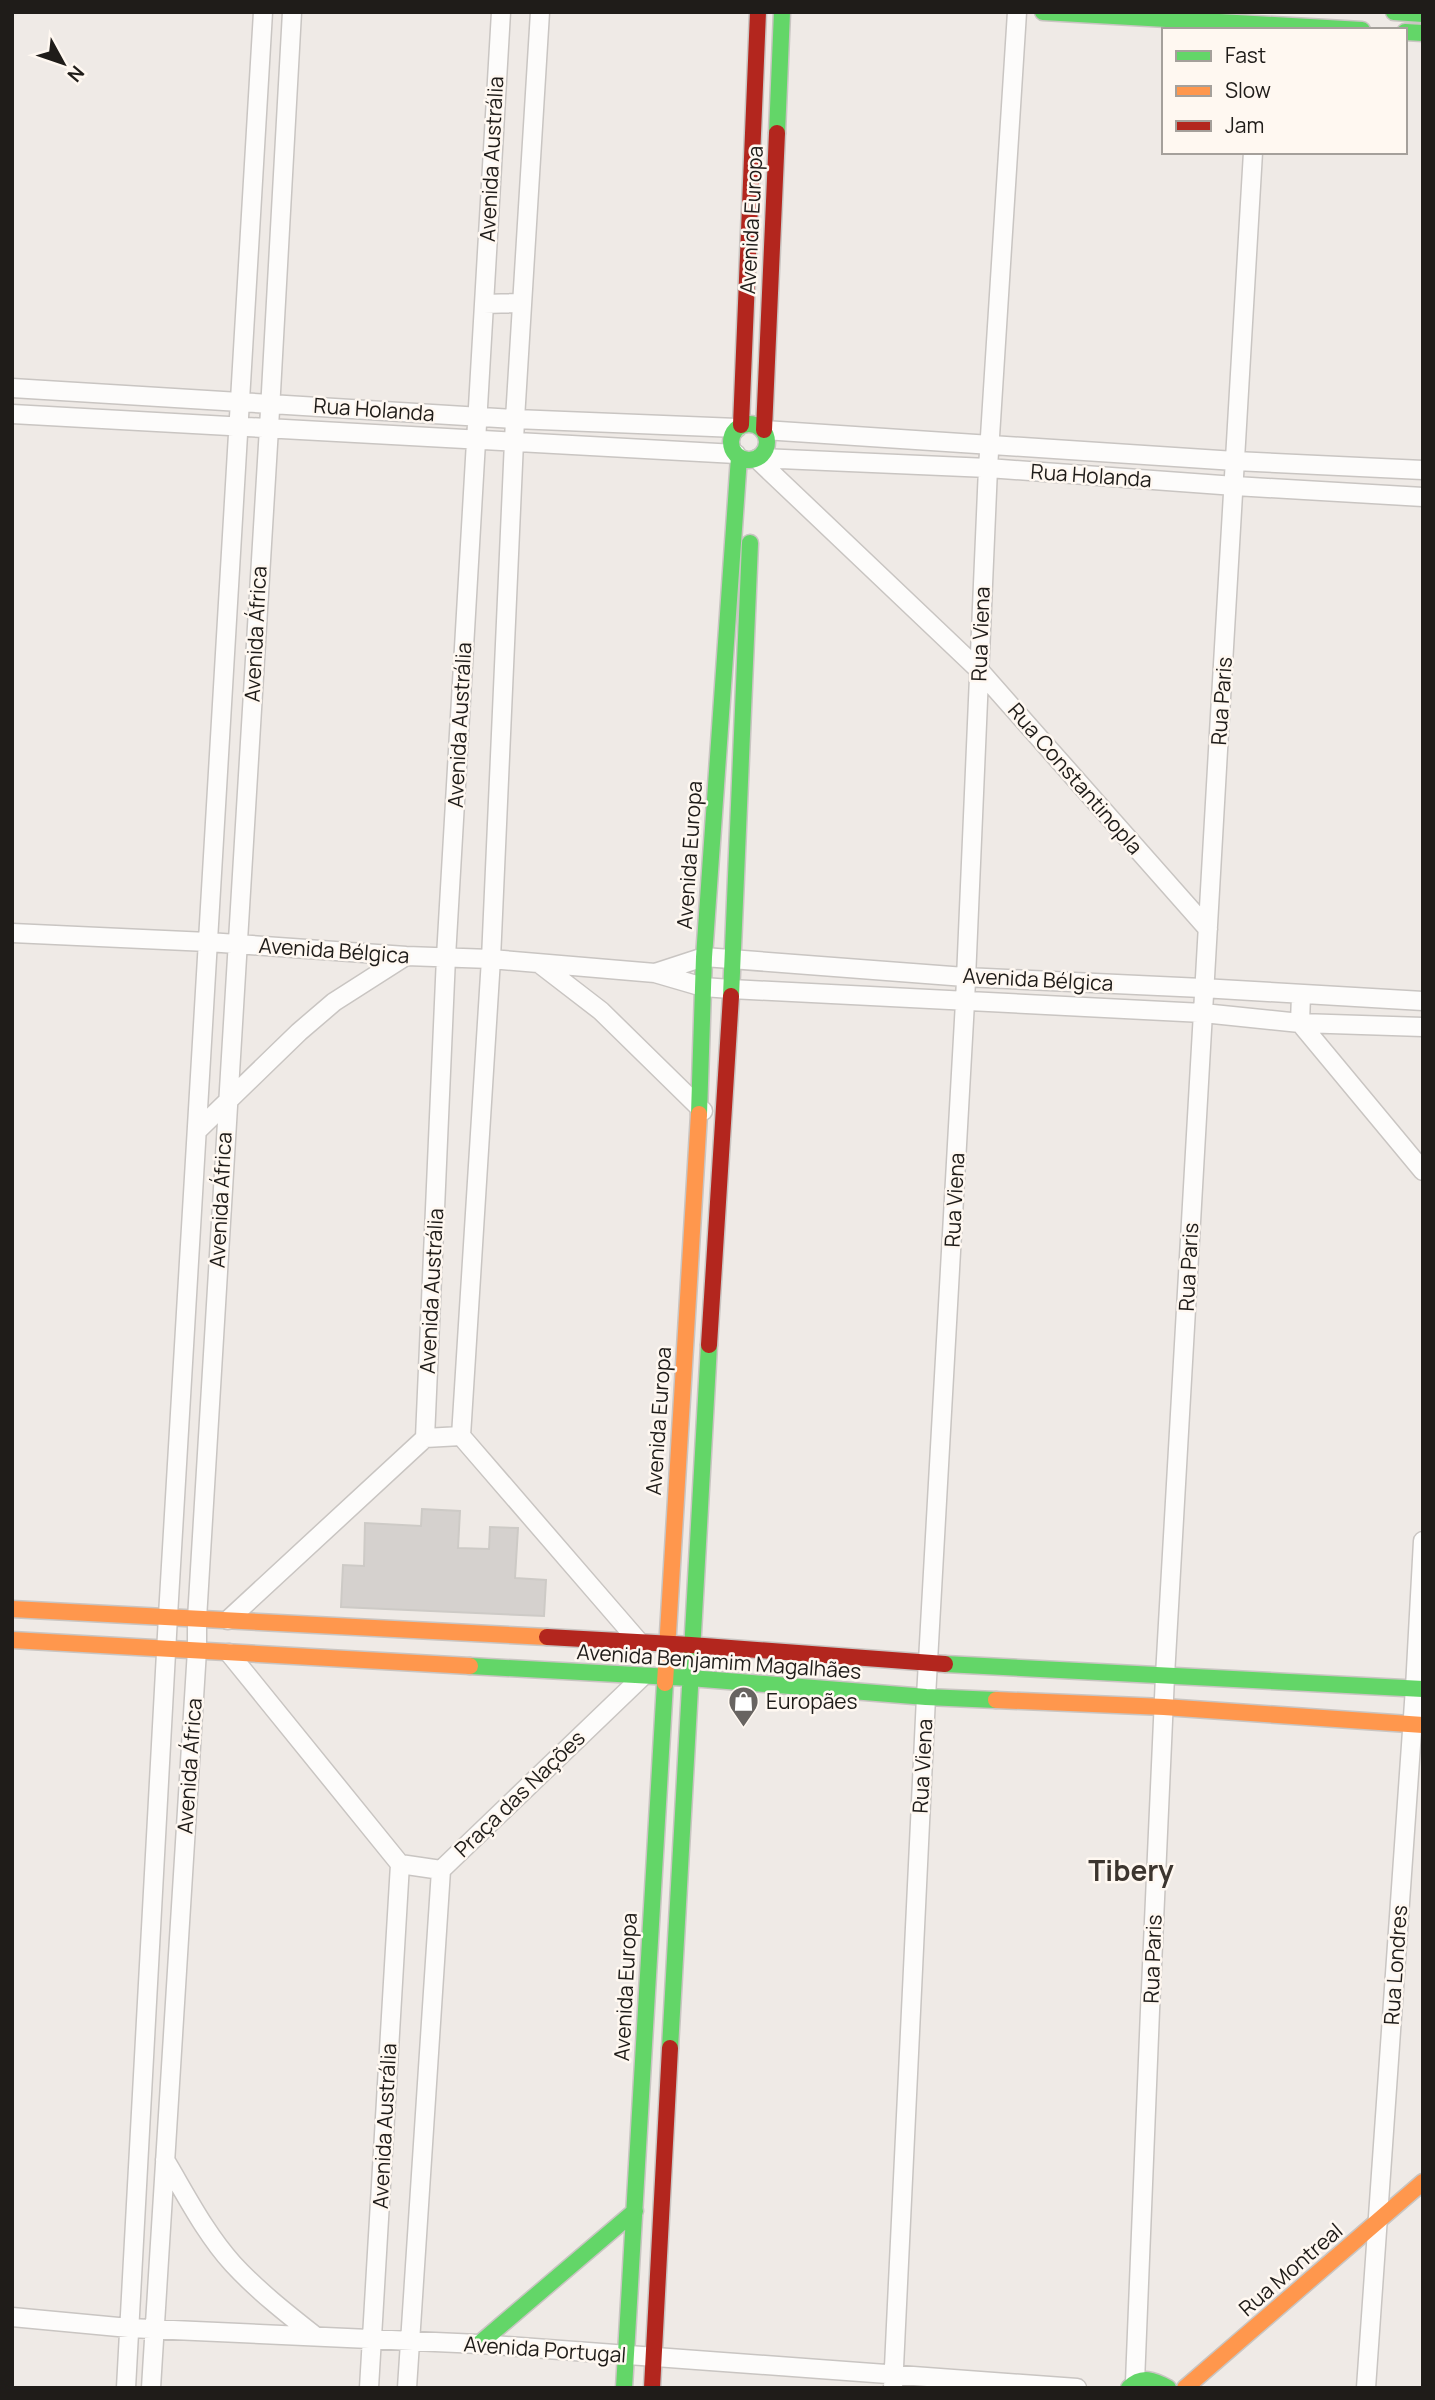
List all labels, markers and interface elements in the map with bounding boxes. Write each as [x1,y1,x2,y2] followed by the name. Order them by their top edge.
[28,28,98,98] north arrow
[1162,28,1407,154] legend
[1225,41,1266,69] text: Fast
[62,60,90,88] text: N
[473,75,509,242] street label: Avenida Austrália
[1225,76,1271,104] text: Slow
[1225,111,1264,139] text: Jam
[733,145,769,295] street label: Avenida Europa
[313,391,436,427] street label: Rua Holanda
[1030,457,1153,493] street label: Rua Holanda
[237,565,273,703] street label: Avenida África
[964,586,996,682] street label: Rua Viena
[441,641,477,808] street label: Avenida Austrália
[1204,656,1238,746] street label: Rua Paris
[1002,697,1149,860] street label: Rua Constantinopla
[670,780,708,930] street label: Avenida Europa
[258,931,410,969] street label: Avenida Bélgica
[962,961,1114,997] street label: Avenida Bélgica
[202,1131,238,1269] street label: Avenida África
[938,1152,970,1248] street label: Rua Viena
[413,1207,449,1374] street label: Avenida Austrália
[1172,1222,1204,1312] street label: Rua Paris
[639,1346,677,1496] street label: Avenida Europa
[576,1637,862,1685] street label: Avenida Benjamim Magalhães
[726,1685,760,1729] shop icon: Europães
[766,1687,858,1715] place label: Europães
[170,1697,208,1835] street label: Avenida África
[906,1718,938,1814] street label: Rua Viena
[448,1724,591,1863] street label: Praça das Nações
[1088,1851,1174,1889] district label: Tibery
[1377,1904,1413,2026] street label: Rua Londres
[607,1912,643,2062] street label: Avenida Europa
[1136,1914,1168,2004] street label: Rua Paris
[366,2042,402,2209] street label: Avenida Austrália
[1233,2217,1348,2322] street label: Rua Montreal
[463,2329,627,2369] street label: Avenida Portugal

